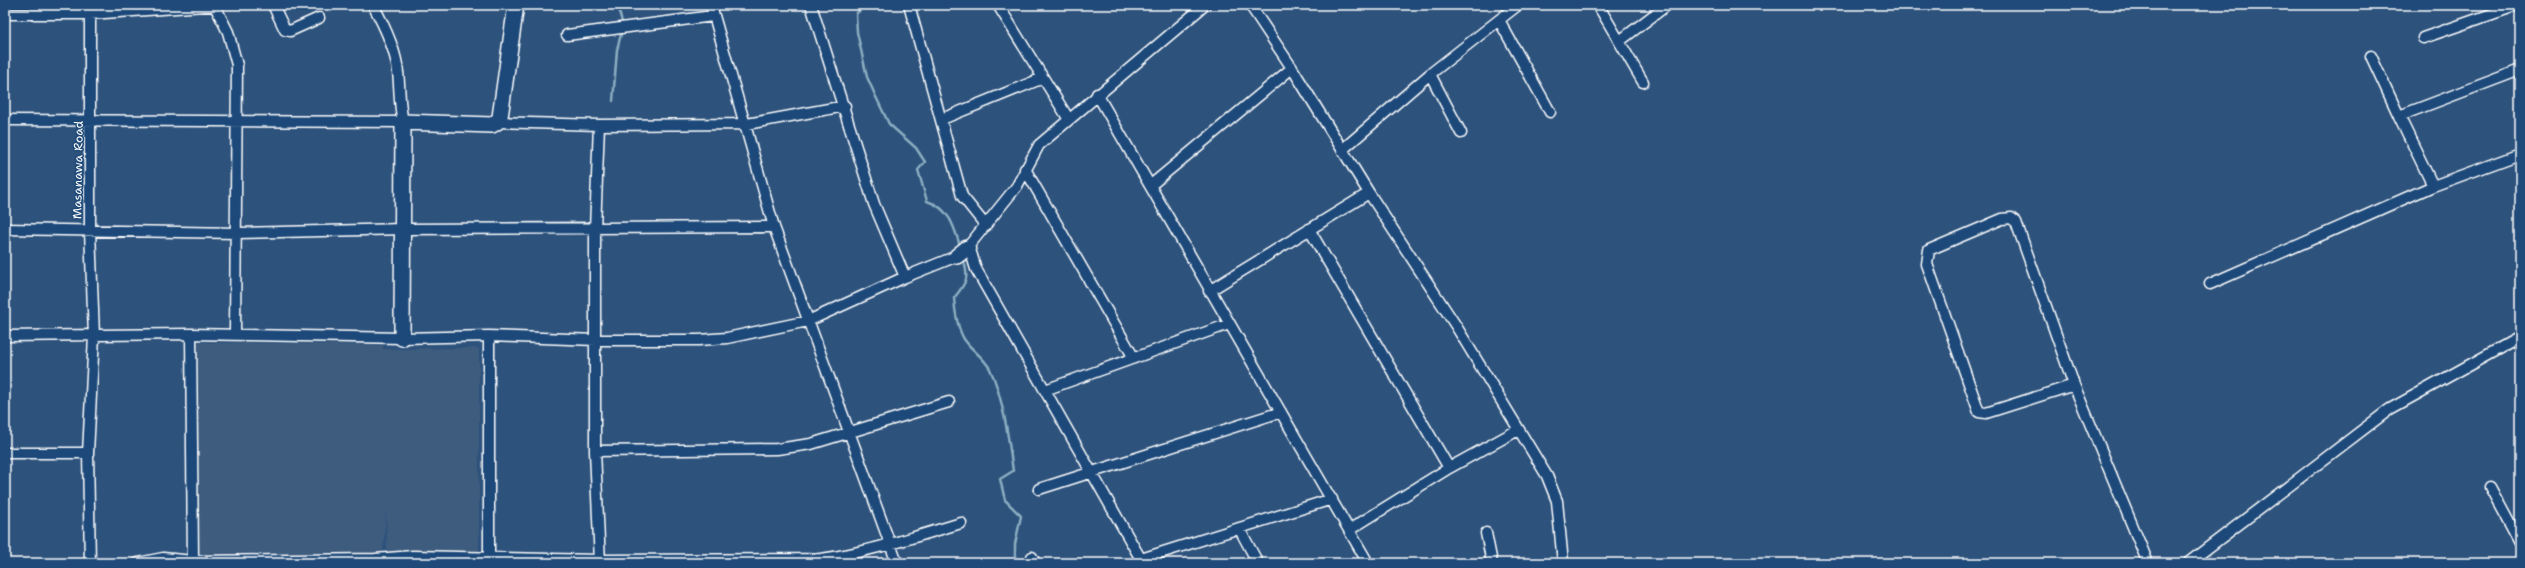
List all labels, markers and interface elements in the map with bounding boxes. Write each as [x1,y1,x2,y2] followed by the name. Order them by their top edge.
[69,120,87,219] street label: Masanawa Road

